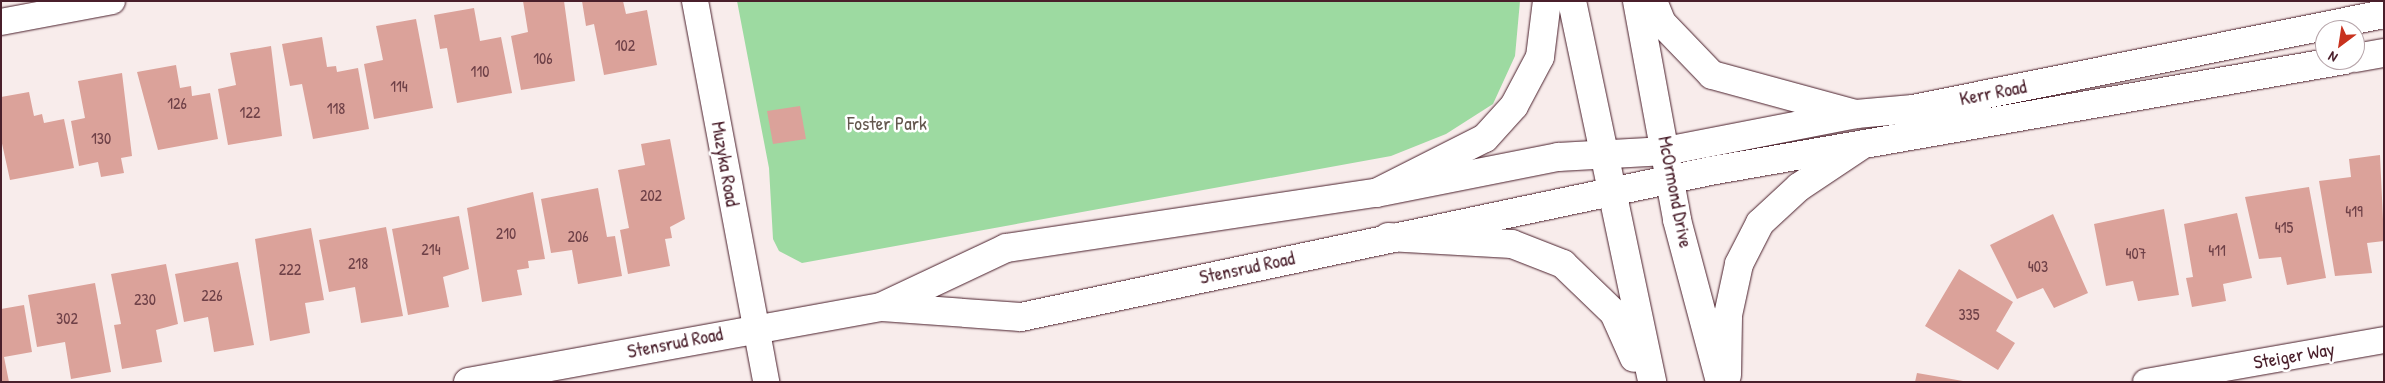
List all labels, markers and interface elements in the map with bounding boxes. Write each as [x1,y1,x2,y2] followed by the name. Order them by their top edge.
[2315,20,2365,70] north arrow
[615,35,635,55] house number: 102
[2324,47,2341,67] text: N
[533,48,553,68] house number: 106
[471,61,489,81] house number: 110
[1958,75,2028,111] street label: Kerr Road
[390,76,408,96] house number: 114
[167,93,187,113] house number: 126
[327,98,345,118] house number: 118
[240,102,260,122] house number: 122
[847,113,927,135] park label: Foster Park
[706,120,744,208] street label: Muzyka Road
[91,128,111,148] house number: 130
[1653,134,1697,250] street label: McOrmond Drive
[640,185,662,205] house number: 202
[2345,201,2363,221] house number: 419
[2275,217,2293,237] house number: 415
[496,223,516,243] house number: 210
[567,226,589,246] house number: 206
[421,239,441,259] house number: 214
[2208,240,2226,260] house number: 411
[2125,243,2147,263] house number: 407
[1197,247,1297,289] street label: Stensrud Road
[348,253,368,273] house number: 218
[2028,256,2048,276] house number: 403
[279,259,301,279] house number: 222
[201,285,223,305] house number: 226
[134,289,156,309] house number: 230
[1958,304,1980,324] house number: 335
[56,308,78,328] house number: 302
[625,323,725,363] street label: Stensrud Road
[2252,338,2336,374] street label: Steiger Way

